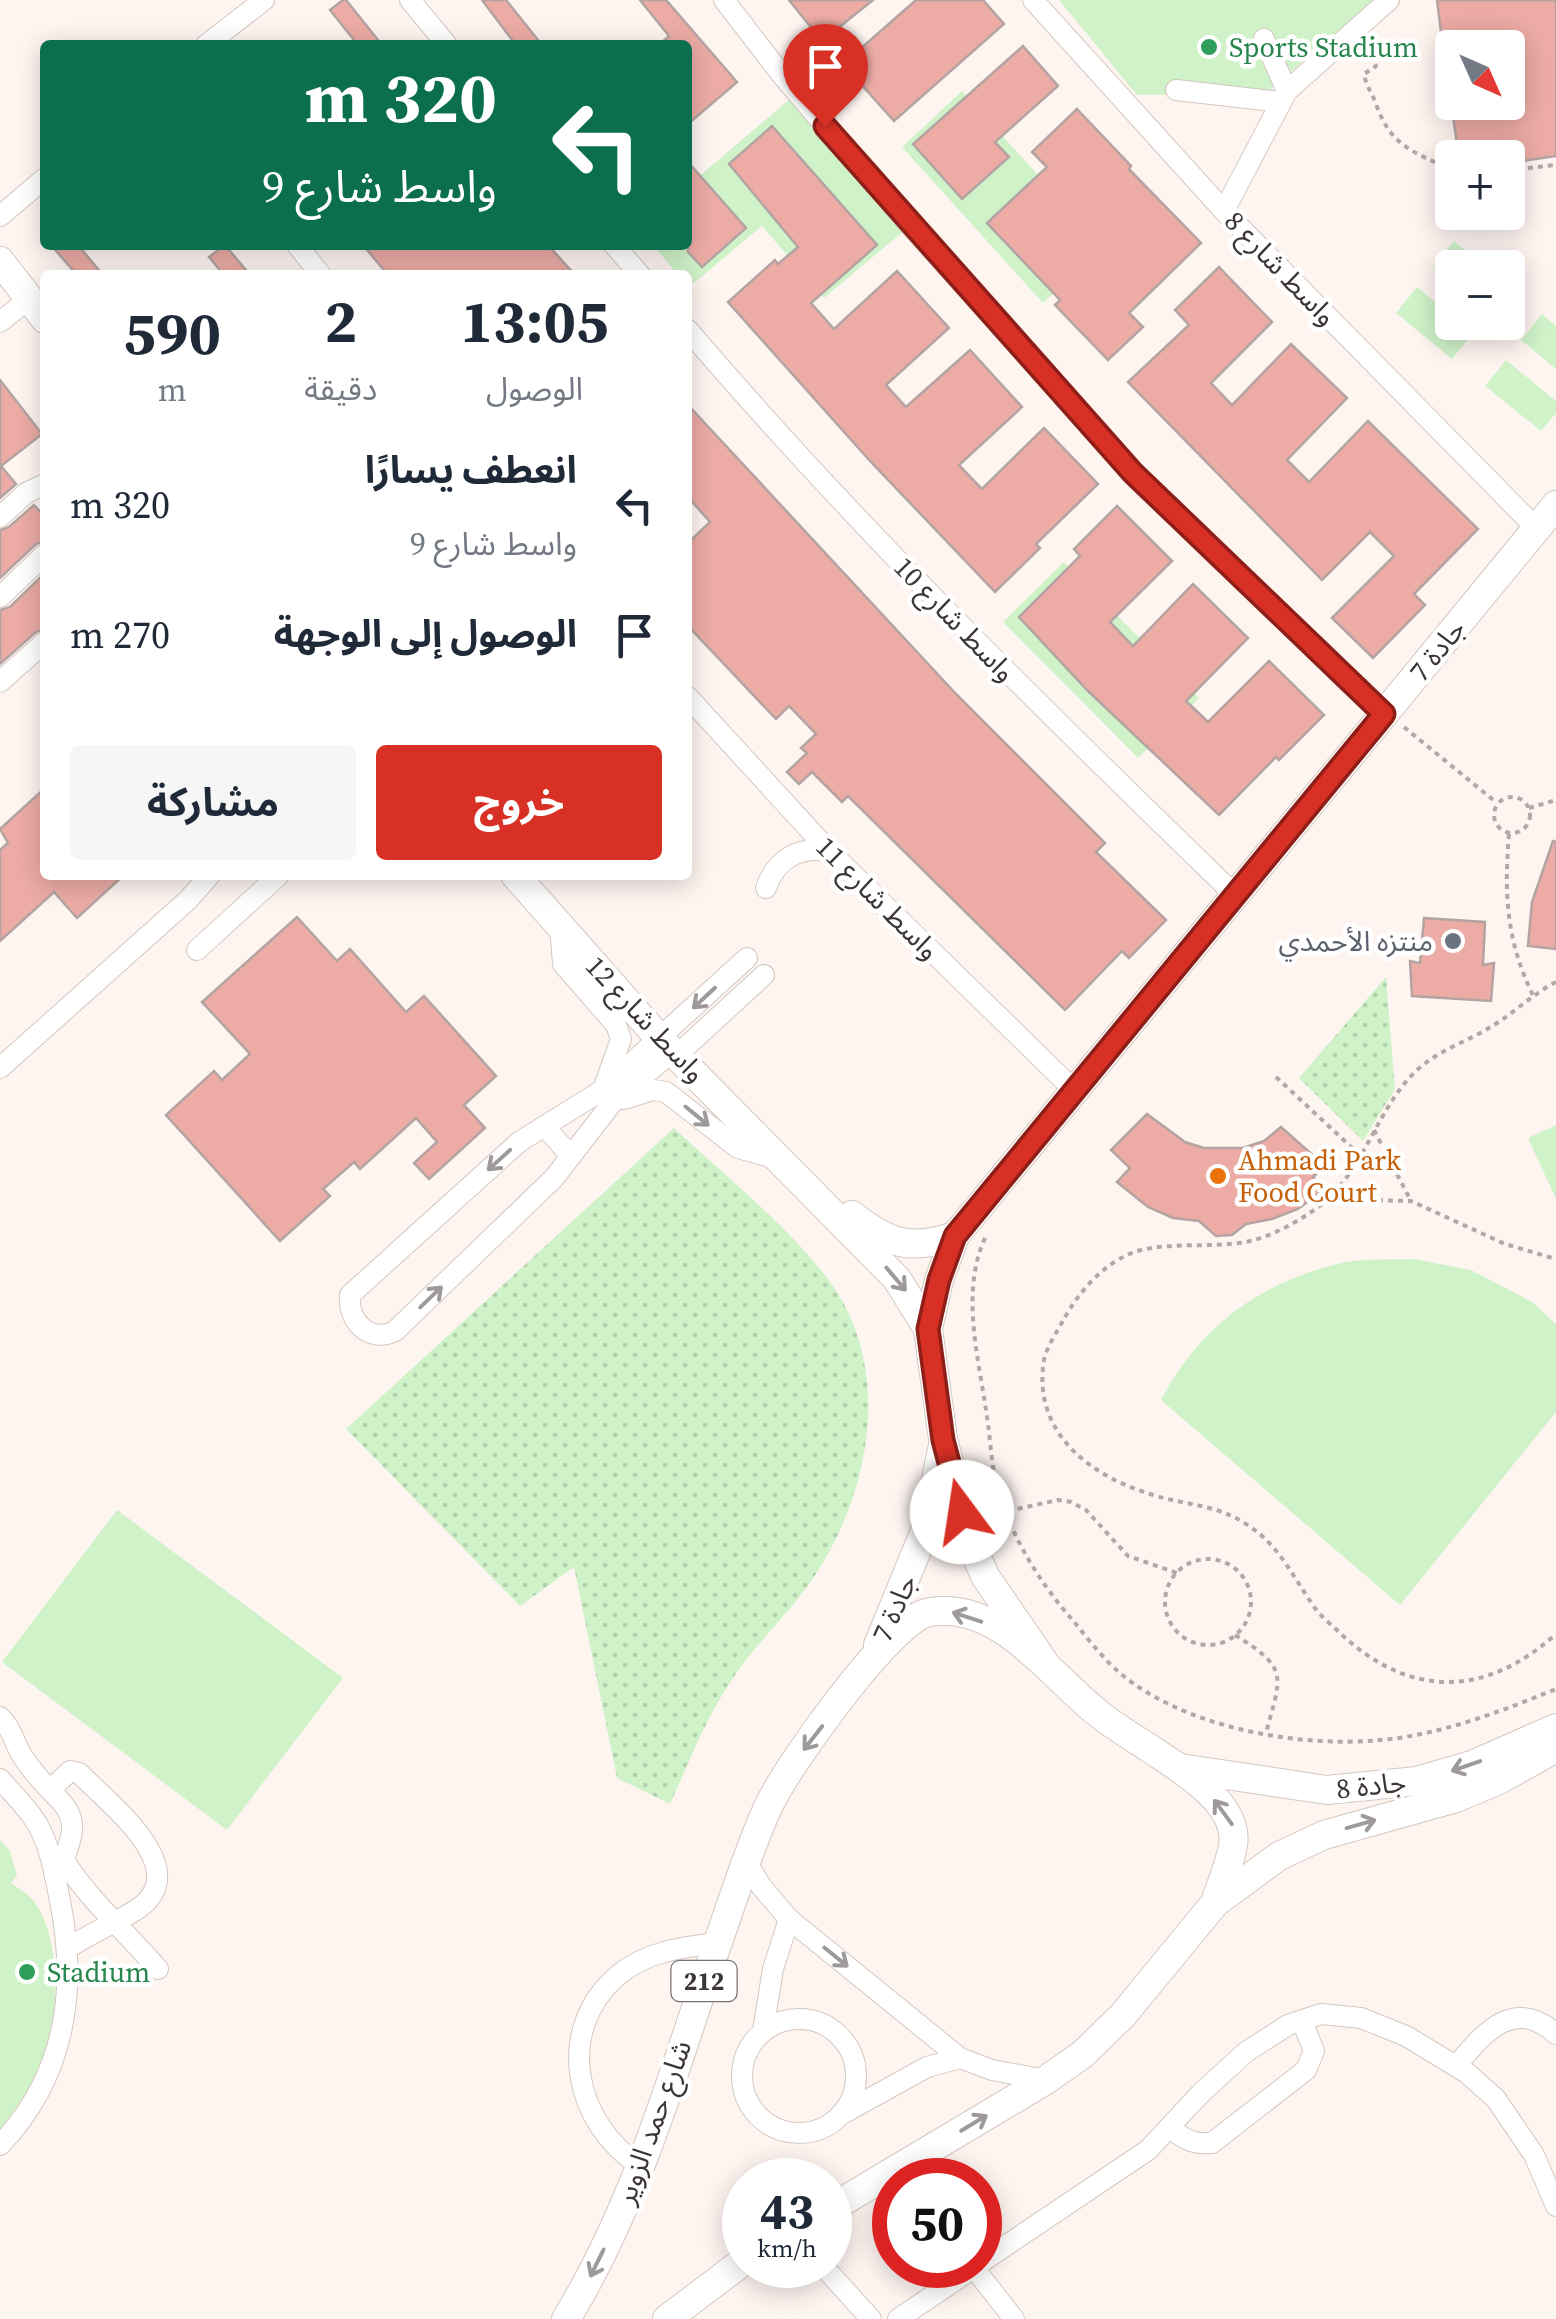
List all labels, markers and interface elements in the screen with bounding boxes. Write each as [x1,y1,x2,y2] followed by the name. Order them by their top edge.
[783,24,868,127] pin
[1229,28,1418,66] place label: Sports Stadium
[1435,30,1525,120] north arrow
[1435,30,1525,340] map controls
[1198,36,1220,58] marker: Sports Stadium
[798,39,853,94] icon: arrive
[305,49,497,145] text: 320 m
[532,80,662,210] icon: left
[1435,140,1525,230] button: +
[262,155,497,217] text: واسط شارع 9
[1215,202,1345,335] street label: واسط شارع 8
[1435,250,1525,340] button: −
[324,280,357,362] text: 2
[461,280,609,362] text: 13:05
[123,292,221,374] text: 590
[304,367,377,411] text: دقيقة
[486,367,583,411] text: الوصول
[158,368,187,412] text: m
[365,444,577,496] text: انعطف يسارًا
[607,478,662,533] icon: left
[70,479,170,531] text: 320 m
[410,522,577,566] text: واسط شارع 9
[884,548,1024,691] street label: واسط شارع 10
[274,608,577,660] text: الوصول إلى الوجهة
[607,608,662,663] icon: arrive
[70,609,170,661] text: 270 m
[1400,611,1474,689] street label: جادة 7
[70,745,356,860] button: مشاركة
[376,745,662,860] button: خروج
[807,828,948,969] street label: واسط شارع 11
[1279,922,1433,962] place label: منتزه الأحمدي
[1442,930,1464,952] marker: منتزه الأحمدي
[576,948,714,1092] street label: واسط شارع 12
[692,986,717,1009] one-way arrow
[684,1105,710,1127] one-way arrow
[1238,1141,1402,1211] place label: Ahmadi Park Food Court
[487,1148,512,1171] one-way arrow
[1207,1165,1229,1187] marker: Ahmadi Park Food Court
[885,1266,907,1292] one-way arrow
[418,1286,443,1309] one-way arrow
[910,1460,1014,1564] position arrow
[862,1568,926,1648] street label: جادة 7
[952,1606,983,1624] one-way arrow
[802,1724,824,1750] one-way arrow
[1451,1758,1483,1776] one-way arrow
[1334,1762,1408,1808] street label: جادة 8
[1213,1799,1234,1826] one-way arrow
[1345,1814,1376,1832] one-way arrow
[822,1946,848,1968] one-way arrow
[47,1953,150,1991] place label: Stadium
[16,1961,38,1983] marker: Stadium
[672,1961,736,2001] road number: 212
[605,2035,702,2211] street label: شارع حمد الزوير
[959,2113,988,2133] one-way arrow
[872,2158,1002,2288] speed limit sign: 50
[760,2176,814,2245] text: 43
[757,2231,817,2265] text: km/h
[586,2247,605,2277] one-way arrow

